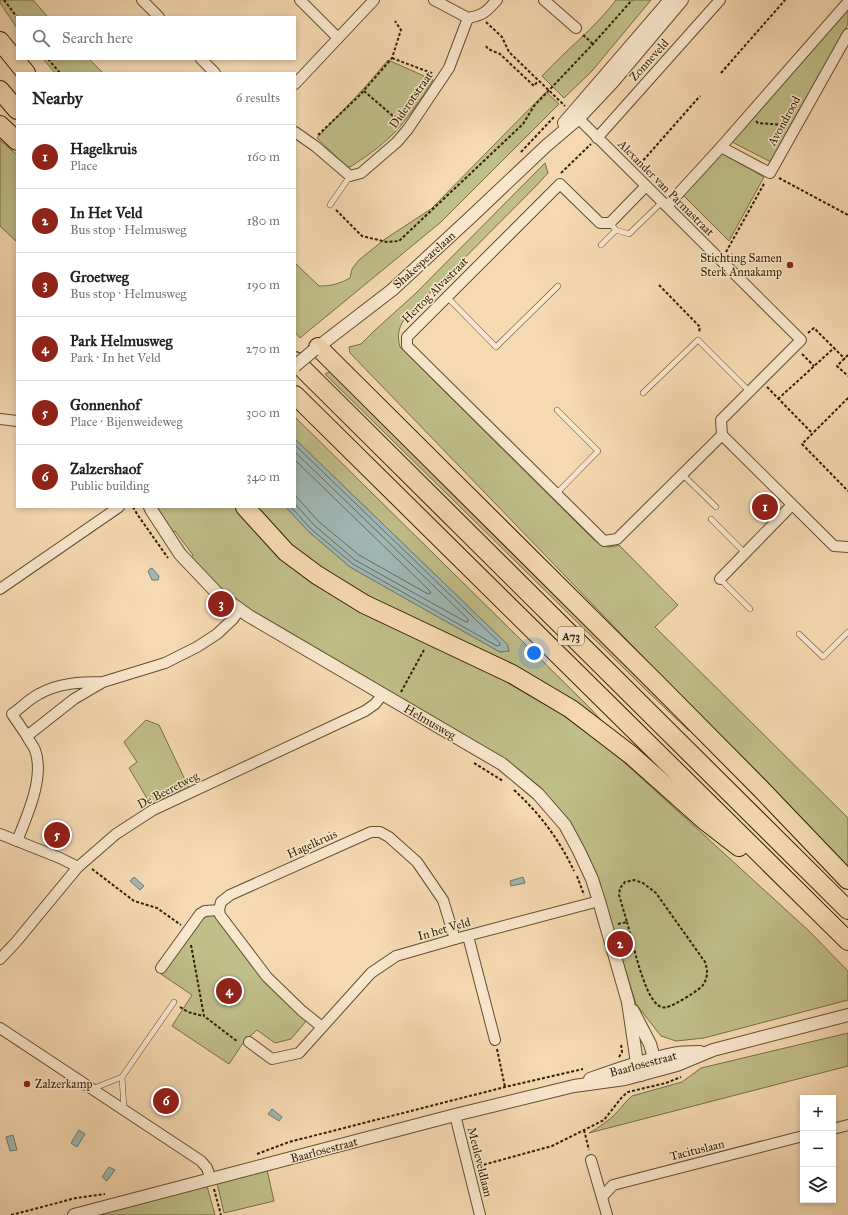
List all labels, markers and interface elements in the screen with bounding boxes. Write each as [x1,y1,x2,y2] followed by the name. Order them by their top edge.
[16,16,296,60] search box
[30,27,52,49] icon: search
[62,29,133,47] text: Search here
[627,36,671,84] street label: Zonneveld
[386,68,436,131] street label: Diderotstraat
[32,88,83,109] text: Nearby
[236,90,280,106] text: 6 results
[764,94,803,149] street label: Avondrood
[614,136,717,239] street label: Alexander van Parmastraat
[70,140,137,158] text: Hagelkruis
[42,149,48,165] text: 1
[247,149,280,165] text: 160 m
[70,158,97,174] text: Place
[70,204,143,222] text: In Het Veld
[42,213,48,229] text: 2
[247,213,280,229] text: 180 m
[70,222,186,238] text: Bus stop · Helmusweg
[390,228,458,292] street label: Shakespearelaan
[700,251,783,279] place label: Stichting Samen Sterk Annakamp
[399,253,472,327] street label: Hertog Alvastraat
[785,260,795,270] marker: Stichting Samen Sterk Annakamp
[70,268,129,286] text: Groetweg
[42,277,48,293] text: 3
[247,277,280,293] text: 190 m
[70,286,186,302] text: Bus stop · Helmusweg
[70,332,172,350] text: Park Helmusweg
[41,341,49,357] text: 4
[246,341,280,357] text: 270 m
[70,350,161,366] text: Park · In het Veld
[70,396,140,414] text: Gonnenhof
[42,405,48,421] text: 5
[246,405,280,421] text: 300 m
[70,414,183,430] text: Place · Bijenweideweg
[70,460,141,478] text: Zalzershaof
[42,469,48,485] text: 6
[246,469,280,485] text: 340 m
[70,478,149,494] text: Public building
[752,492,778,522] pin: 1
[208,589,234,619] pin: 3
[558,627,584,645] road number: A73
[524,643,544,663] your location
[401,702,459,744] street label: Helmusweg
[135,768,202,812] street label: De Beeretweg
[44,820,70,850] pin: 5
[285,827,340,862] street label: Hagelkruis
[416,915,472,943] street label: In het Veld
[607,929,633,959] pin: 2
[216,976,242,1006] pin: 4
[608,1048,679,1080] street label: Baarlosestraat
[35,1077,93,1091] place label: Zalzerkamp
[22,1079,32,1089] marker: Zalzerkamp
[153,1086,179,1116] pin: 6
[800,1095,836,1203] map controls
[800,1095,836,1131] button: +
[465,1126,496,1199] street label: Meuleveldlaan
[800,1131,836,1167] button: −
[289,1134,360,1166] street label: Baarlosestraat
[668,1136,726,1164] street label: Tacituslaan
[800,1167,836,1203] button: layers

